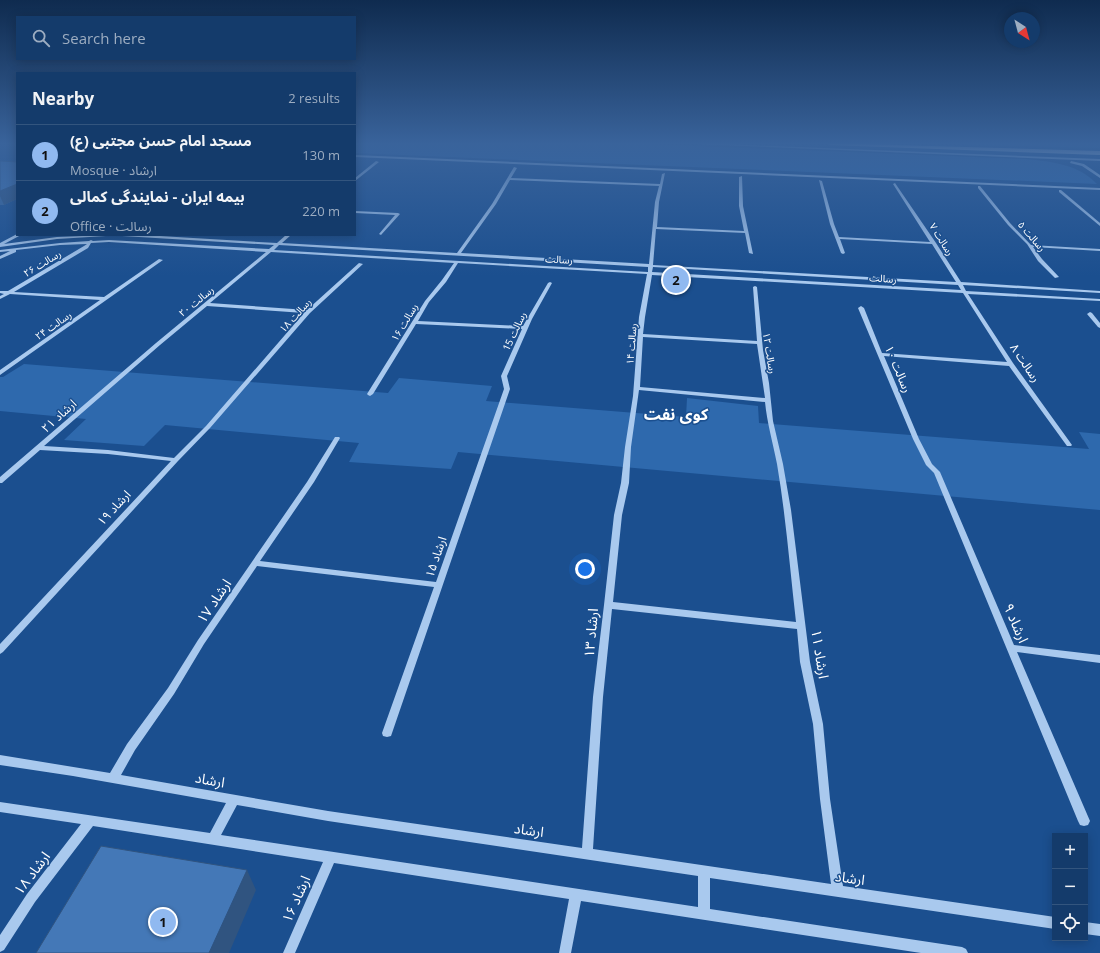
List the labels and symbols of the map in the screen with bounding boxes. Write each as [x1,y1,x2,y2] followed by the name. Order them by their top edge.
[1004,12,1040,48] north arrow
[1015,218,1049,254] street label: رسالت ۵
[927,220,958,258] street label: رسالت ۷
[21,246,64,280] street label: رسالت ۲۶
[545,251,573,267] street label: رسالت
[663,265,689,295] pin: 2
[869,270,898,286] street label: رسالت
[175,282,217,320] street label: رسالت ٢٠
[276,295,314,335] street label: رسالت ۱۸
[387,300,421,343] street label: رسالت ۱۶
[32,307,74,343] street label: رسالت ۲۴
[499,309,529,353] street label: رسالت 15
[622,322,640,365] street label: رسالت ۱۴
[760,331,780,375] street label: رسالت ۱۲
[1006,340,1045,385] street label: رسالت ۸
[881,342,916,395] street label: رسالت ۱۰
[37,395,80,436] street label: ارشاد ۲۱
[644,403,709,425] district label: کوی نفت
[93,486,134,529] street label: ارشاد ۱۹
[421,534,451,580] street label: ارشاد ۱۵
[575,559,595,579] your location
[192,575,235,627] street label: ارشاد ۱۷
[1000,600,1033,646] street label: ارشاد ۹
[579,607,602,658] street label: ارشاد ۱۳
[807,628,834,680] street label: ارشاد ۱۱
[194,768,226,791] street label: ارشاد
[513,818,545,841] street label: ارشاد
[9,847,54,898] street label: ارشاد ۱۸
[834,866,866,889] street label: ارشاد
[277,872,314,925] street label: ارشاد ۱۶
[150,907,176,937] pin: 1

